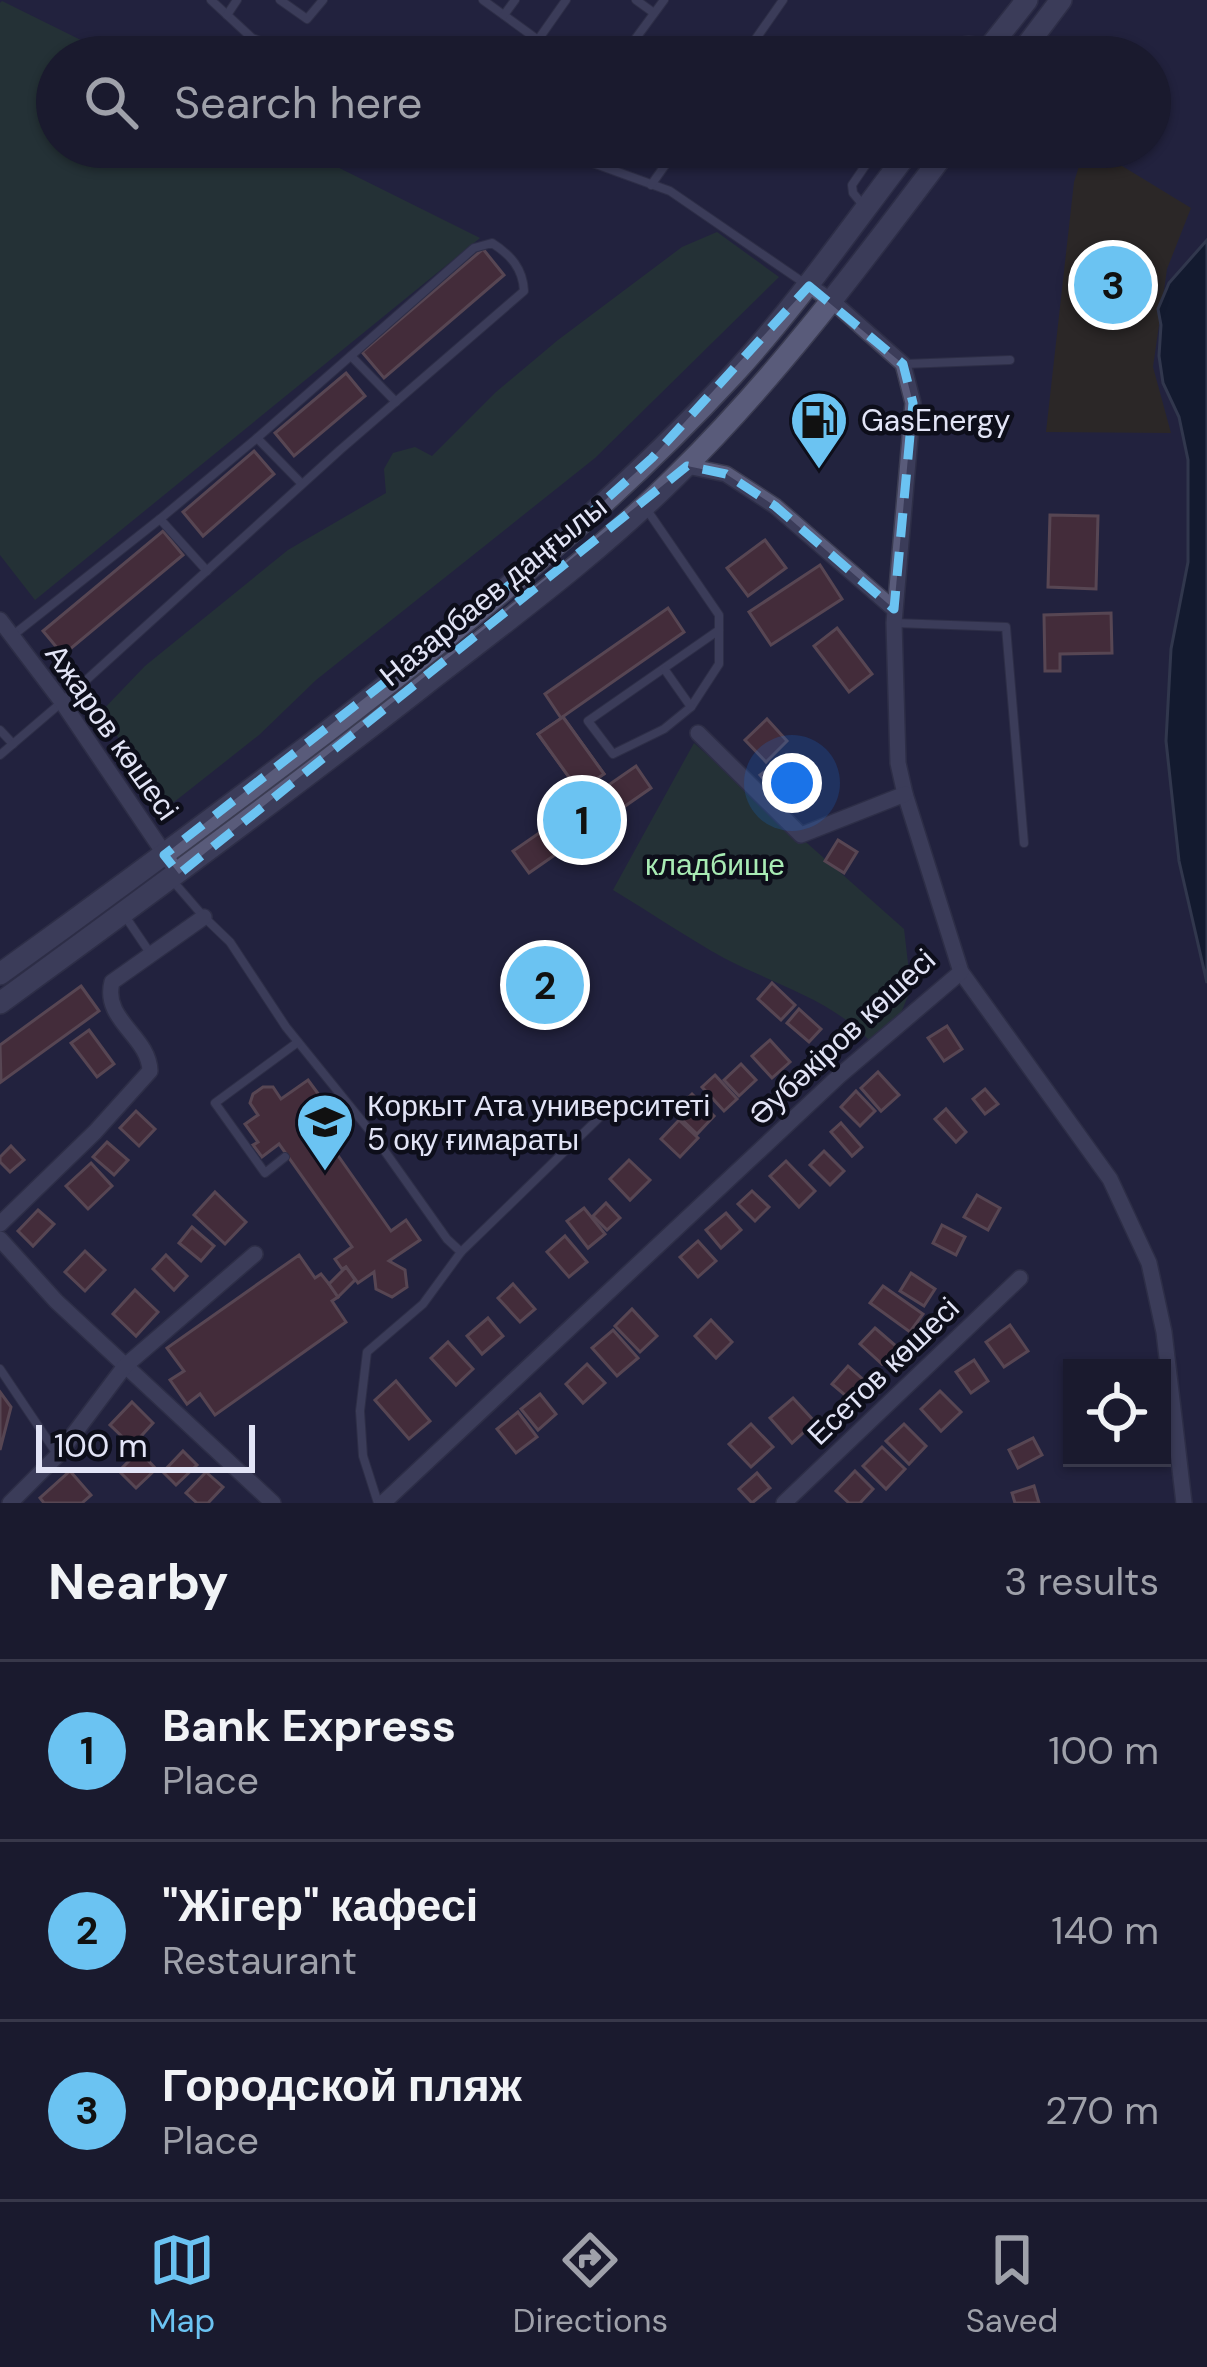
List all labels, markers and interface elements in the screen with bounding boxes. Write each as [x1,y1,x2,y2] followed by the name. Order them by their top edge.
[36,36,1171,168] search box
[78,69,144,135] icon: search
[174,73,422,132] text: Search here
[1074,240,1152,330] pin: 3
[788,389,850,471] fuel station icon: GasEnergy
[861,401,1011,440] place label: GasEnergy
[371,487,615,695] street label: Назарбаев даңғылы
[37,636,187,828] street label: Ажаров көшесі
[762,753,822,813] your location
[543,775,621,865] pin: 1
[645,845,785,884] park label: кладбище
[506,940,584,1030] pin: 2
[741,941,943,1133] street label: Әубәкіров көшесі
[367,1086,710,1159] place label: Коркыт Ата университеті 5 оқу ғимараты
[294,1091,356,1173] school or university icon: Коркыт Ата университеті 5 оқу ғимараты
[799,1289,967,1453] street label: Есетов көшесі
[1063,1359,1171,1467] map controls
[1063,1359,1171,1467] button: locate
[36,1419,255,1472] scale bar
[54,1424,148,1467] text: 100 m
[48,1548,229,1615] text: Nearby
[1004,1556,1159,1607] text: 3 results
[162,1696,456,1755] text: Bank Express
[80,1725,94,1776] text: 1
[1048,1725,1159,1776] text: 100 m
[162,1755,259,1806] text: Place
[162,1876,478,1935] text: "Жігер" кафесі
[76,1905,98,1956] text: 2
[1051,1905,1159,1956] text: 140 m
[162,1935,357,1986] text: Restaurant
[162,2056,522,2115] text: Городской пляж
[75,2085,99,2136] text: 3
[1045,2085,1159,2136] text: 270 m
[162,2115,259,2166] text: Place
[149,2227,215,2342] tab: Map
[513,2227,668,2342] tab: Directions
[966,2227,1058,2342] tab: Saved

